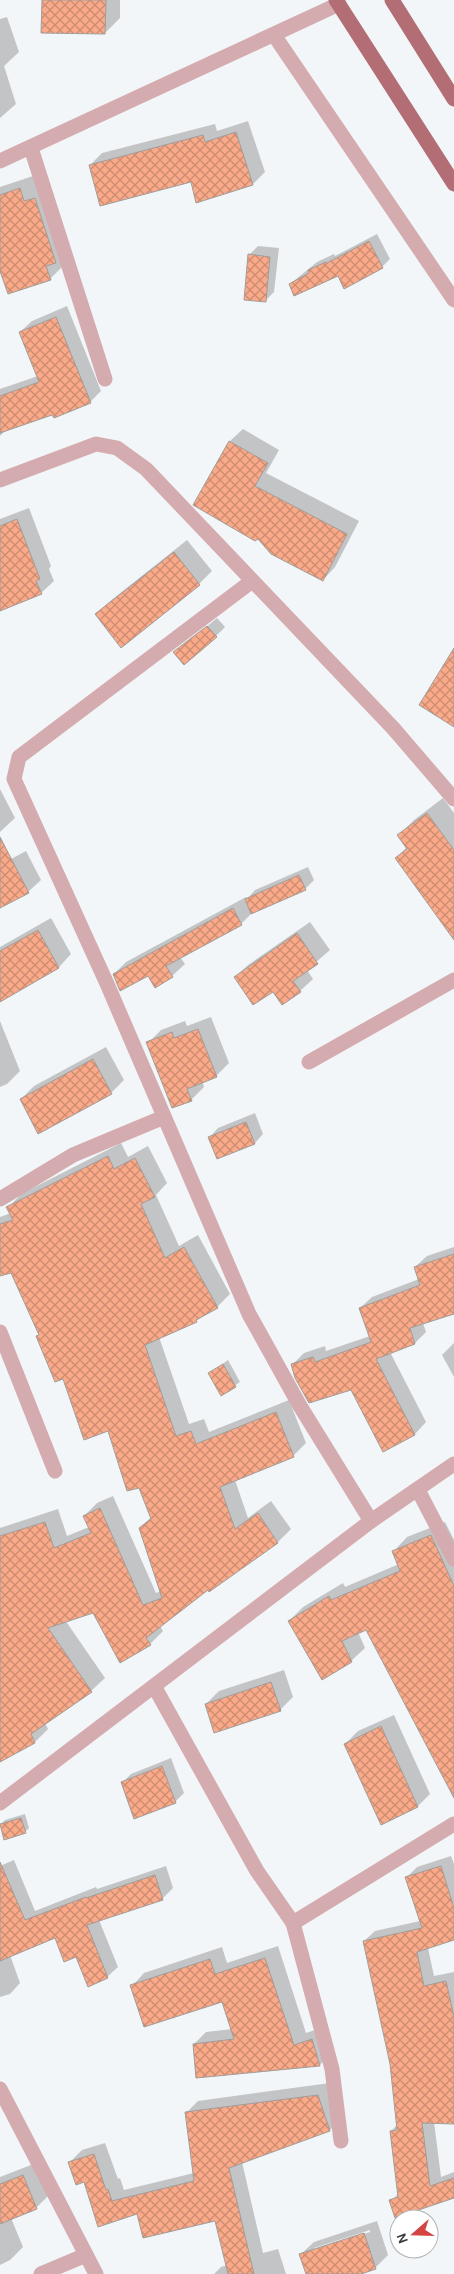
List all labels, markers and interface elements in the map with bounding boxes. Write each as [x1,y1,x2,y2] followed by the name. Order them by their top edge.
[389,2209,439,2259] north arrow
[393,2231,412,2246] text: N

